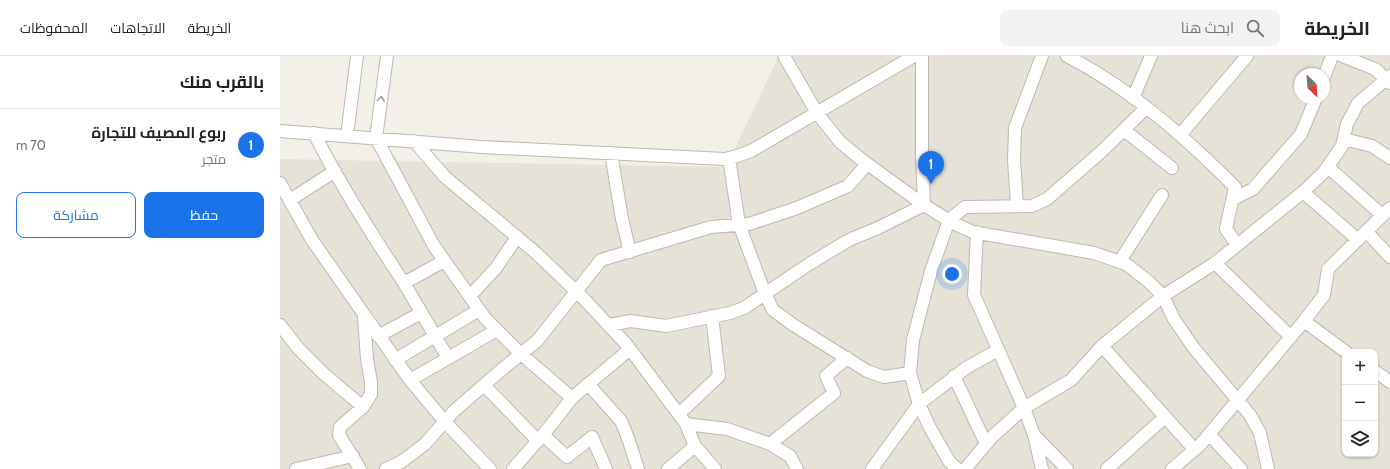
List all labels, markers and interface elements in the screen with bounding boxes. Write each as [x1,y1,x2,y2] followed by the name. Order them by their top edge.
[1000,10,1280,46] search box
[1244,17,1266,39] icon: search
[1304,17,1370,40] text: الخريطة
[20,19,88,37] text: المحفوظات
[110,19,166,37] text: الاتجاهات
[188,19,231,37] text: الخريطة
[1181,19,1234,37] text: ابحث هنا
[1294,68,1330,104] north arrow
[180,72,264,92] text: بالقرب منك
[377,96,386,102] one-way arrow
[91,124,226,142] text: ربوع المصيف للتجارة
[16,137,46,153] text: 70 m
[249,137,253,153] text: 1
[202,151,226,167] text: متجر
[918,151,944,184] pin: 1
[16,192,136,238] button: مشاركة
[144,192,264,238] button: حفظ
[942,264,962,284] your location
[1342,349,1378,457] map controls
[1342,349,1378,385] button: +
[1342,385,1378,421] button: −
[1342,421,1378,457] button: layers

